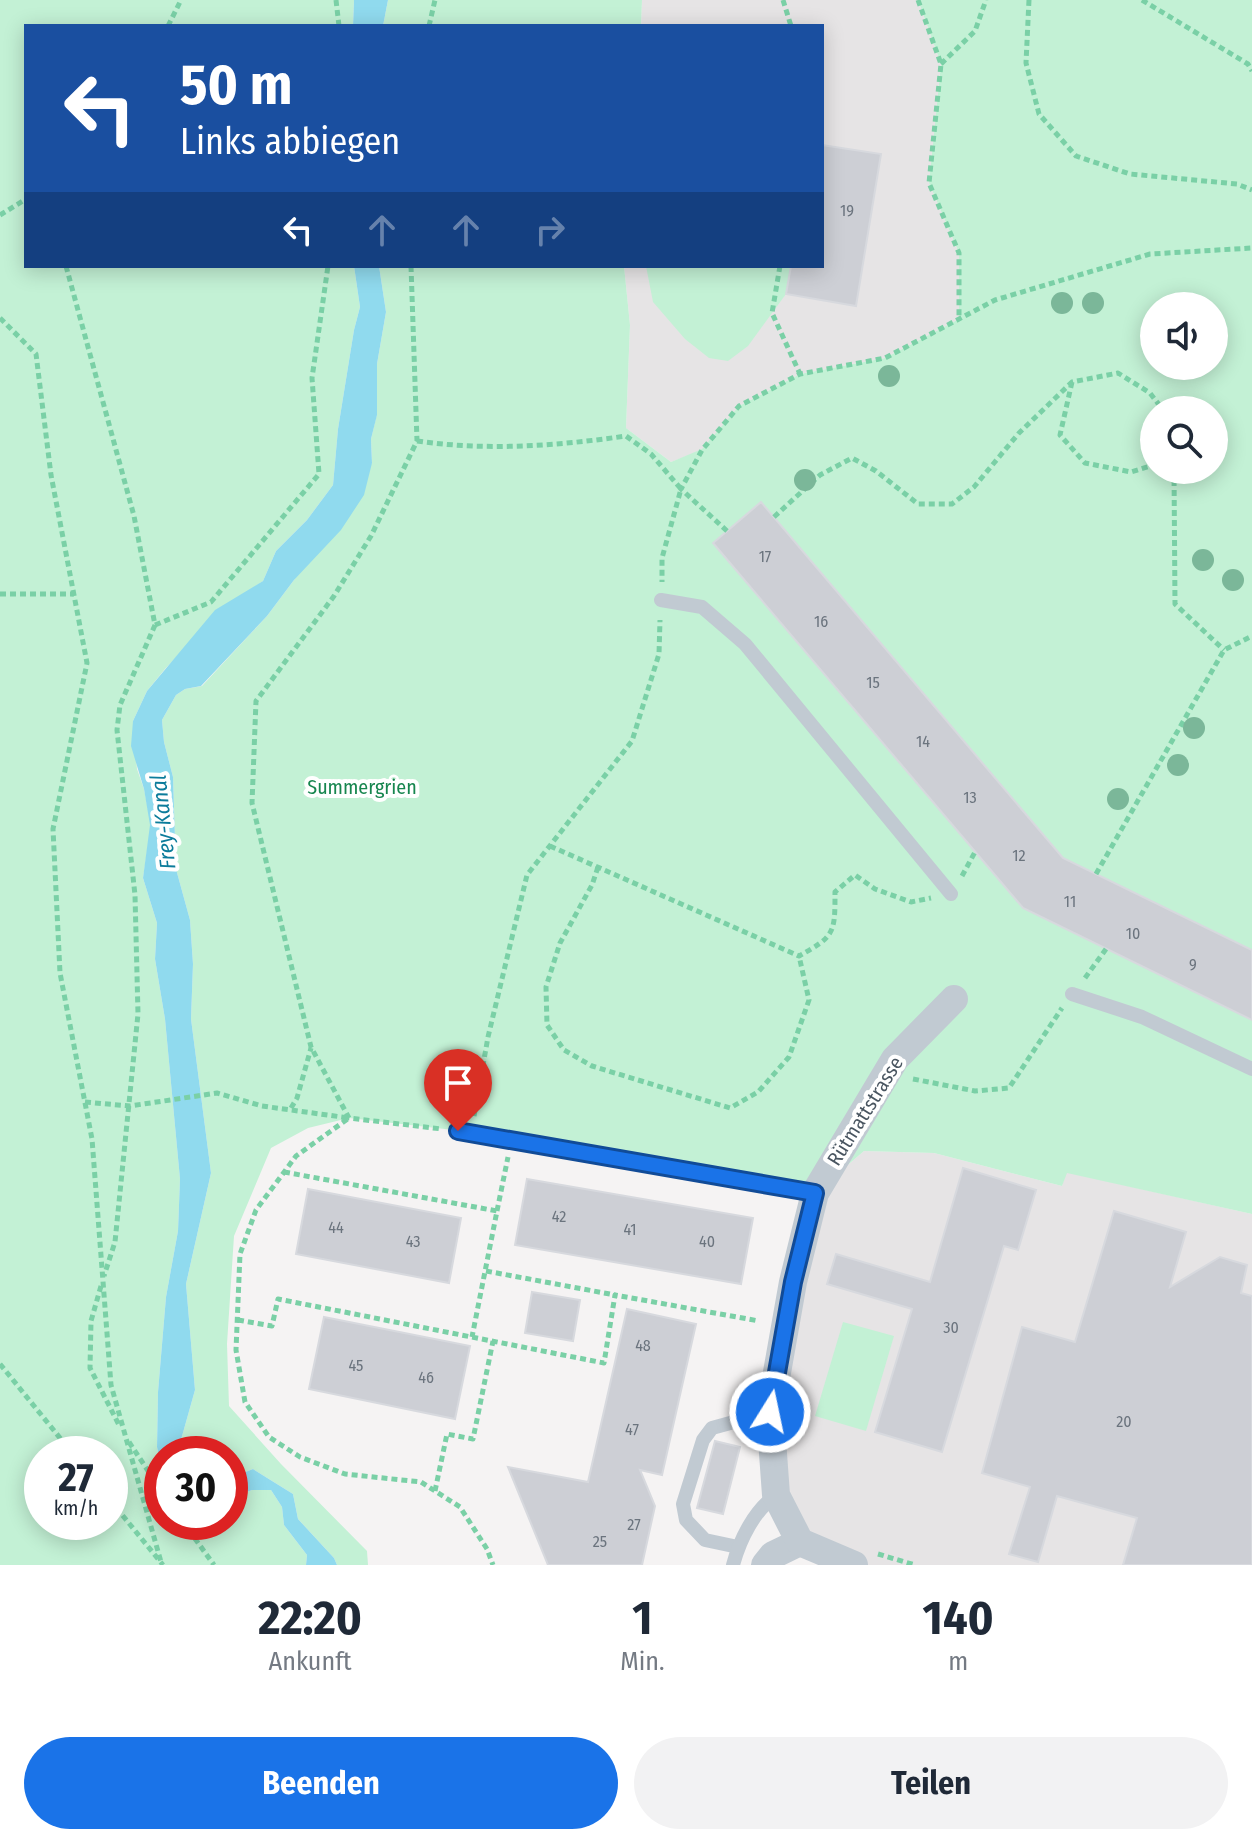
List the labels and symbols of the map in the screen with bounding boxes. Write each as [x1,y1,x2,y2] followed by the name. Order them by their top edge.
[840,201,854,220] house number: 19
[759,547,772,566] house number: 17
[814,612,828,631] house number: 16
[866,673,880,692] house number: 15
[916,732,930,751] house number: 14
[145,773,181,871] water label: Frey-Kanal
[307,775,417,799] park label: Summergrien
[963,788,977,807] house number: 13
[1012,846,1026,865] house number: 12
[1064,892,1076,911] house number: 11
[1126,924,1140,943] house number: 10
[1189,955,1197,974] house number: 9
[424,1049,492,1131] pin
[822,1052,908,1170] street label: Rütmattstrasse
[552,1207,566,1226] house number: 42
[328,1218,344,1237] house number: 44
[623,1220,637,1239] house number: 41
[406,1232,420,1251] house number: 43
[699,1232,715,1251] house number: 40
[943,1318,959,1337] house number: 30
[635,1336,651,1355] house number: 48
[349,1356,363,1375] house number: 45
[418,1368,434,1387] house number: 46
[728,1370,812,1454] position arrow
[1116,1412,1132,1431] house number: 20
[625,1420,639,1439] house number: 47
[144,1436,248,1540] speed limit sign: 30
[627,1515,641,1534] house number: 27
[593,1532,607,1551] house number: 25

